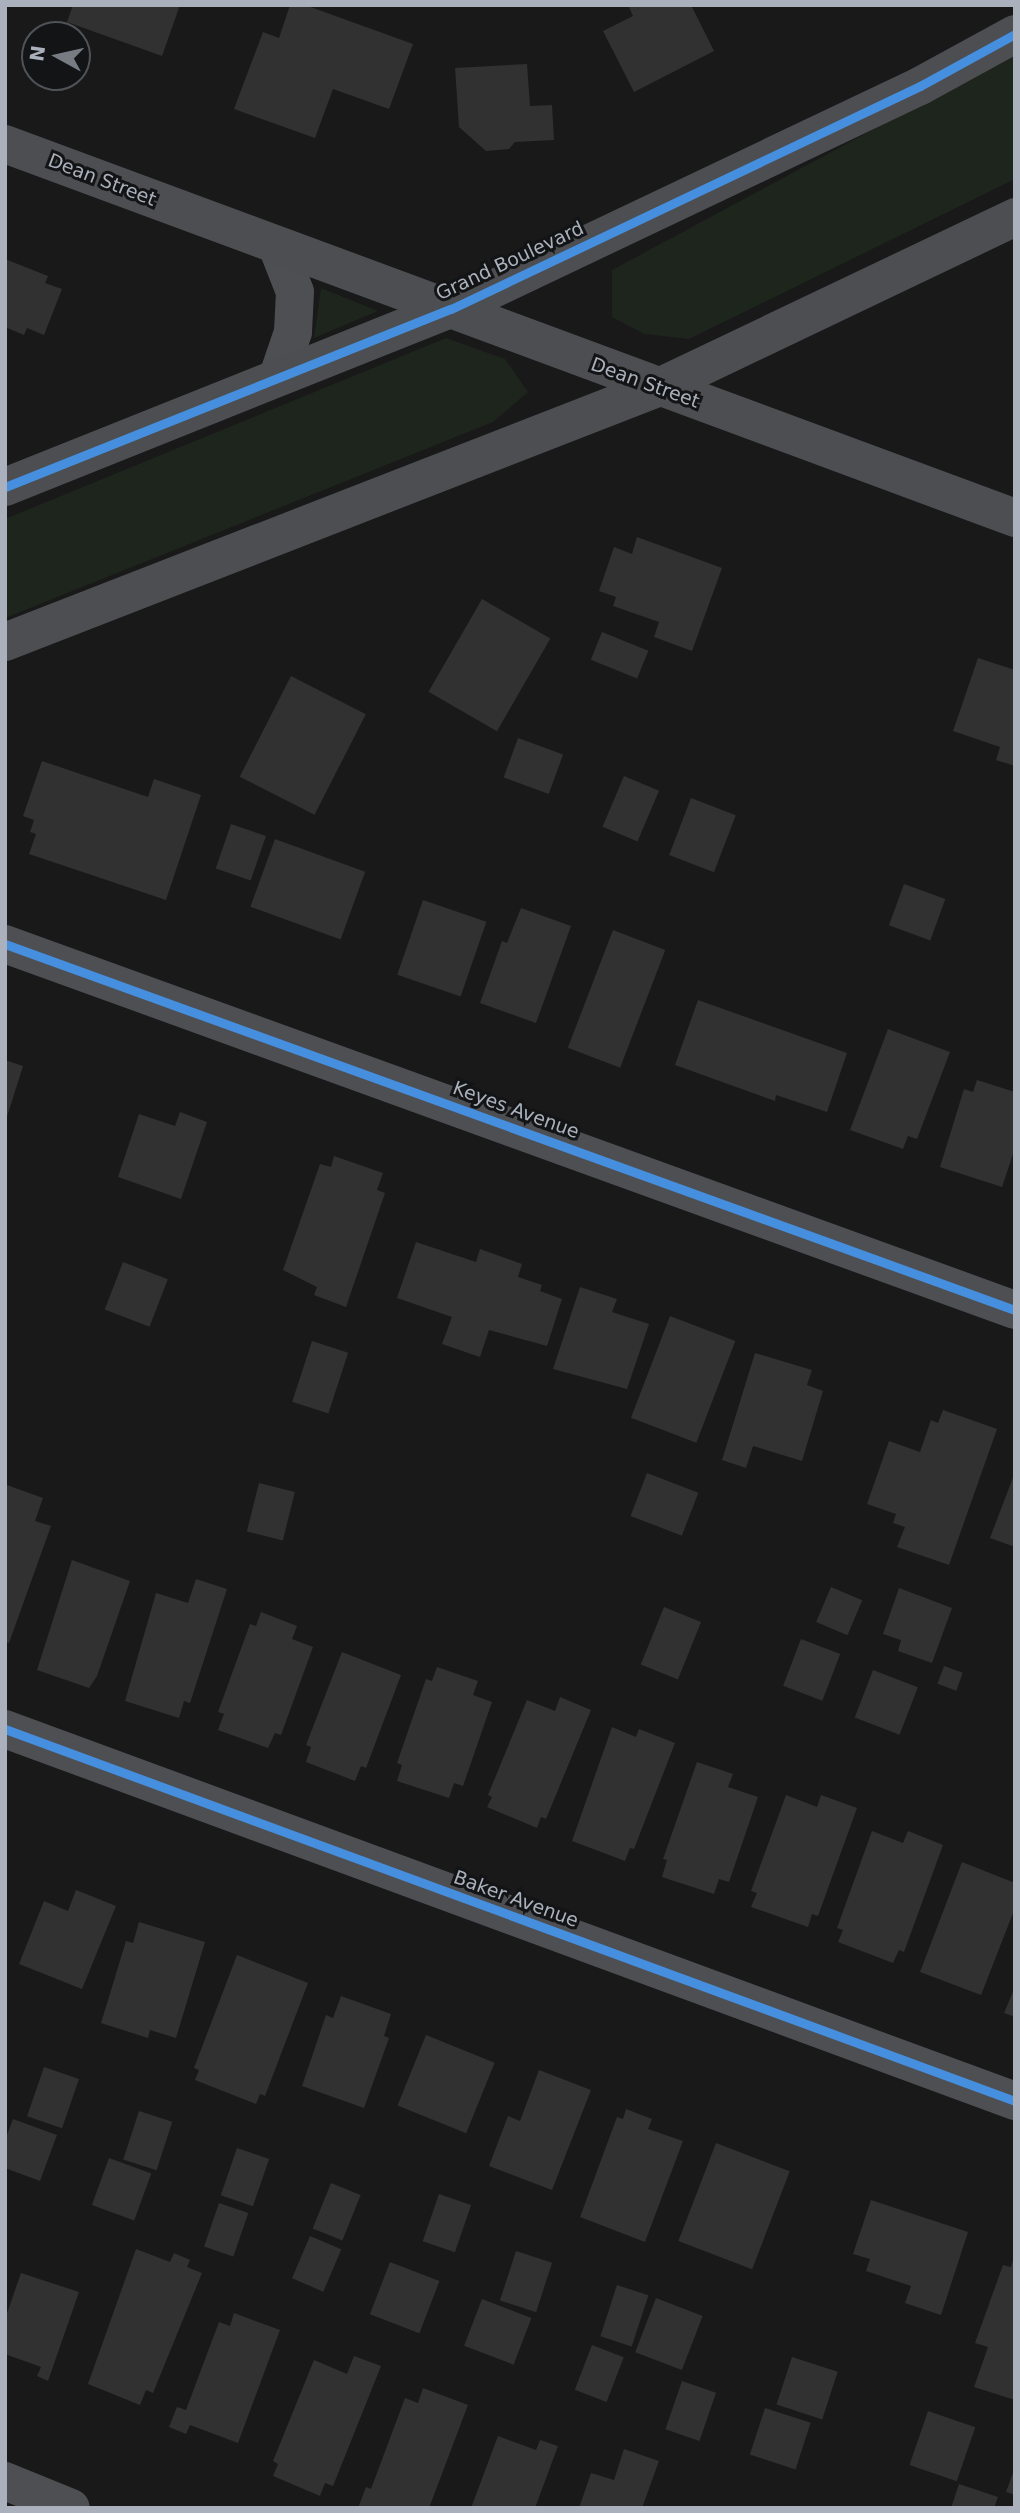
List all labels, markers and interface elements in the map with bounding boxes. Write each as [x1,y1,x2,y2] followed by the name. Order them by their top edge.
[21,21,91,91] north arrow
[25,44,49,63] text: N
[45,149,159,211] street label: Dean Street
[432,217,588,305] street label: Grand Boulevard
[588,353,702,413] street label: Dean Street
[450,1077,582,1143] street label: Keyes Avenue
[450,1866,582,1932] street label: Baker Avenue

